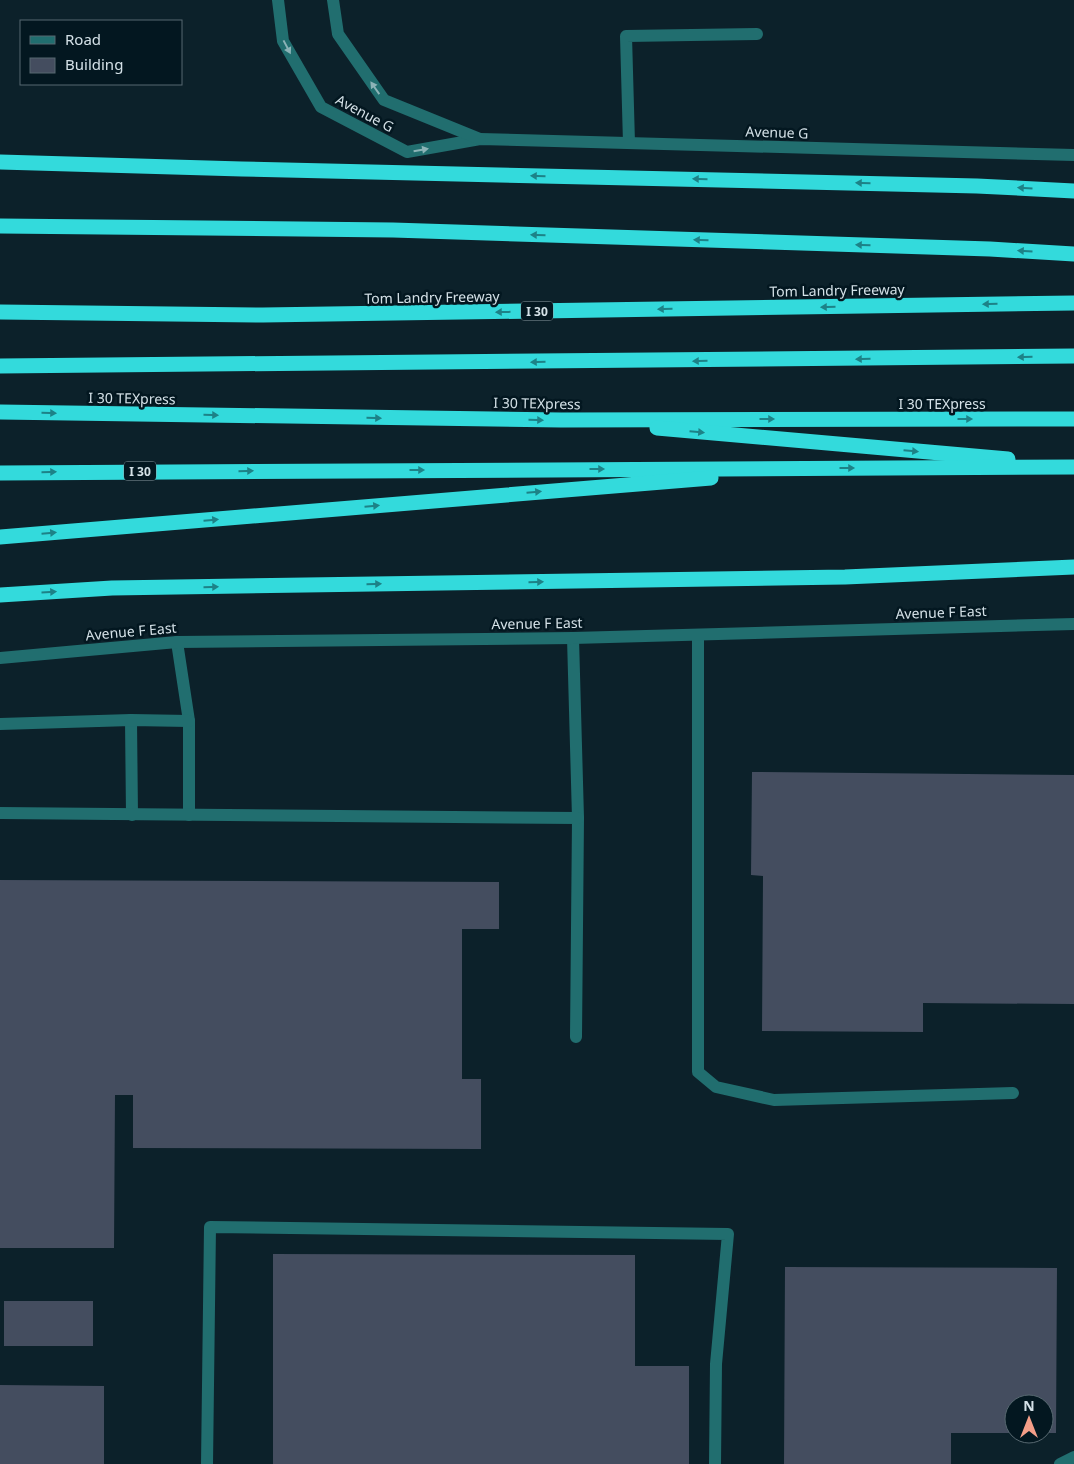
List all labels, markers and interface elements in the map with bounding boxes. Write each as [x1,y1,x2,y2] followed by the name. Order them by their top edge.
[20,20,182,85] legend
[65,29,101,49] text: Road
[283,40,291,55] one-way arrow
[65,54,123,74] text: Building
[370,81,380,95] one-way arrow
[333,90,397,136] street label: Avenue G
[745,121,809,143] street label: Avenue G
[413,145,429,153] one-way arrow
[530,172,546,180] one-way arrow
[692,175,708,183] one-way arrow
[855,179,871,187] one-way arrow
[1017,184,1033,192] one-way arrow
[530,231,546,239] one-way arrow
[692,236,708,244] one-way arrow
[855,241,871,249] one-way arrow
[1017,247,1033,255] one-way arrow
[769,279,906,301] street label: Tom Landry Freeway
[364,286,501,308] street label: Tom Landry Freeway
[982,300,998,308] one-way arrow
[521,302,553,321] road number: I 30
[820,303,836,311] one-way arrow
[657,305,673,313] one-way arrow
[495,308,511,316] one-way arrow
[1017,353,1033,361] one-way arrow
[855,355,871,363] one-way arrow
[692,357,708,365] one-way arrow
[530,359,546,367] one-way arrow
[88,388,176,408] street label: I 30 TEXpress
[493,393,581,413] street label: I 30 TEXpress
[898,394,986,413] street label: I 30 TEXpress
[41,409,57,417] one-way arrow
[203,411,219,419] one-way arrow
[366,414,382,422] one-way arrow
[759,415,775,423] one-way arrow
[957,415,973,423] one-way arrow
[528,416,544,424] one-way arrow
[689,428,705,436] one-way arrow
[903,447,919,455] one-way arrow
[124,462,156,481] road number: I 30
[839,464,855,472] one-way arrow
[589,465,605,473] one-way arrow
[238,466,254,474] one-way arrow
[409,466,425,474] one-way arrow
[41,468,57,476] one-way arrow
[527,488,543,496] one-way arrow
[365,502,381,510] one-way arrow
[203,515,219,523] one-way arrow
[41,529,57,537] one-way arrow
[528,578,544,586] one-way arrow
[366,580,382,588] one-way arrow
[203,583,219,591] one-way arrow
[41,587,57,595] one-way arrow
[895,601,987,623] street label: Avenue F East
[491,613,583,633] street label: Avenue F East
[85,618,177,644] street label: Avenue F East
[1004,1394,1054,1444] north arrow
[1023,1396,1035,1415] text: N

